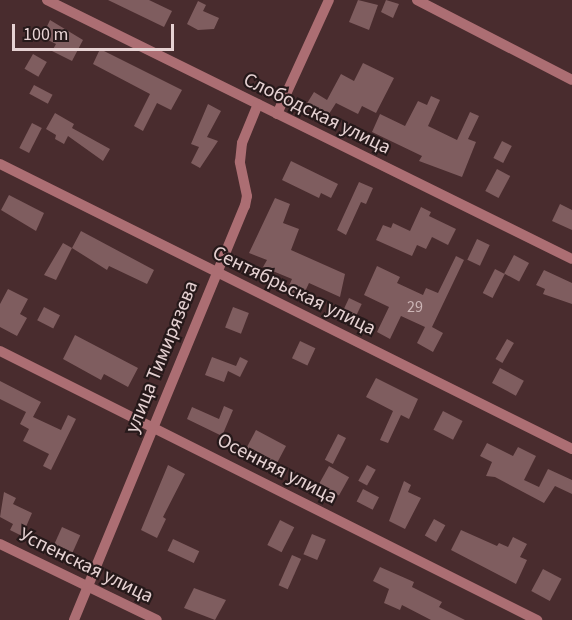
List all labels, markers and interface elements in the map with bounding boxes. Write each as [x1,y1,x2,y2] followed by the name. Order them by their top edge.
[15,12,177,50] scale bar
[23,22,68,47] text: 100 m
[239,68,395,160] street label: Слободская улица
[208,241,380,341] street label: Сентябрьская улица
[121,277,203,437] street label: улица Тимирязева
[407,297,423,317] house number: 29
[213,428,341,510] street label: Осенняя улица
[15,523,157,609] street label: Успенская улица

